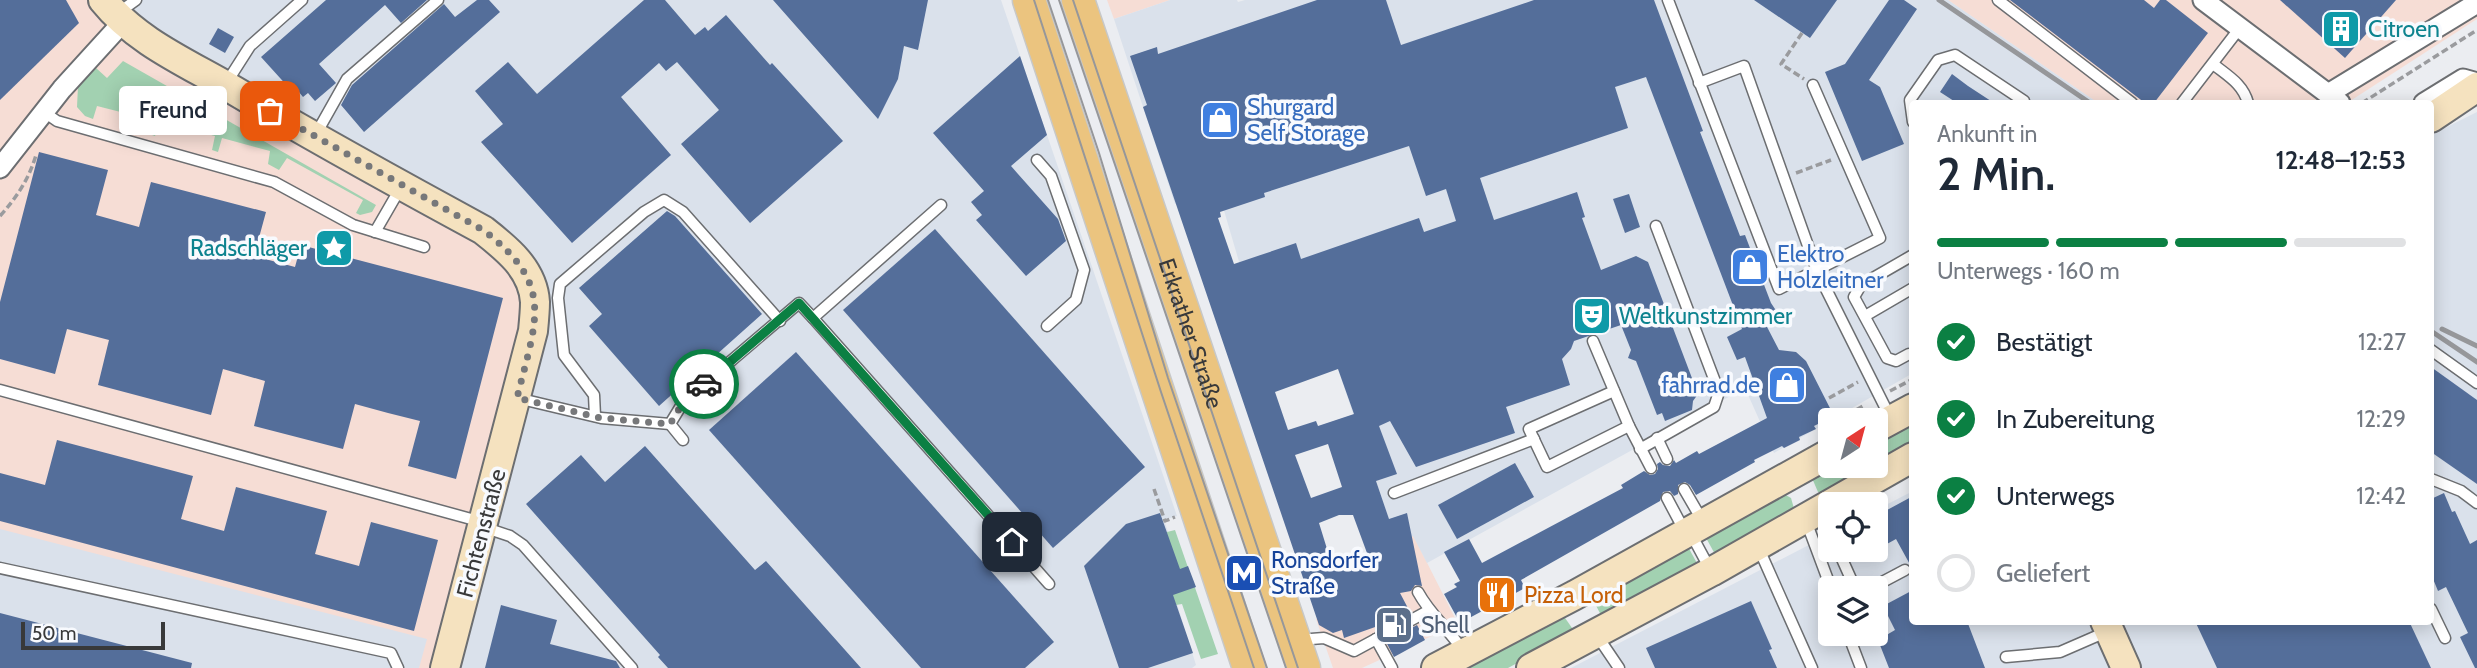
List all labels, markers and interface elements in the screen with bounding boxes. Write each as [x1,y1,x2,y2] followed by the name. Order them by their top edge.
[2320,8,2362,50] building icon: Citroen
[2368,15,2440,43] place label: Citroen
[240,81,300,141] pin
[119,86,228,136] callout: Freund
[251,92,289,130] icon: bag
[1247,93,1365,147] place label: Shurgard Self Storage
[139,96,207,124] text: Freund
[1199,99,1241,141] shop icon: Shurgard Self Storage
[1937,120,2037,148] text: Ankunft in
[2276,144,2406,176] text: 12:48–12:53
[1937,146,2055,202] text: 2 Min.
[313,227,355,269] place icon: Radschläger
[190,234,308,262] place label: Radschläger
[1777,240,1884,294] place label: Elektro Holzleitner
[1729,246,1771,288] shop icon: Elektro Holzleitner
[1152,255,1229,412] street label: Erkrather Straße
[1937,257,2120,285] text: Unterwegs · 160 m
[1571,295,1613,337] theatre icon: Weltkunstzimmer
[1619,302,1793,330] place label: Weltkunstzimmer
[1937,323,1975,361] icon: check
[1996,326,2093,358] text: Bestätigt
[2358,328,2406,356] text: 12:27
[669,349,739,419] courier
[1766,364,1808,406] shop icon: fahrrad.de
[685,365,723,403] icon: car
[1661,371,1760,399] place label: fahrrad.de
[1937,400,1975,438] icon: check
[1996,403,2154,435] text: In Zubereitung
[2357,405,2406,433] text: 12:29
[1818,408,1888,478] north arrow
[1818,408,1888,646] map controls
[450,465,512,600] street label: Fichtenstraße
[1937,477,1975,515] icon: check
[1996,480,2115,512] text: Unterwegs
[2356,482,2406,510] text: 12:42
[1818,492,1888,562] button: locate
[982,512,1042,572] pin
[993,523,1031,561] icon: home
[1271,546,1379,600] place label: Ronsdorfer Straße
[1223,552,1265,594] metro station icon: Ronsdorfer Straße
[1996,557,2090,589] text: Geliefert
[1476,574,1518,616] restaurant icon: Pizza Lord
[1818,576,1888,646] button: layers
[1524,581,1623,609] place label: Pizza Lord
[1373,604,1415,646] fuel station icon: Shell
[1421,611,1470,639] place label: Shell
[21,619,164,651] scale bar
[32,622,76,645] text: 50 m

